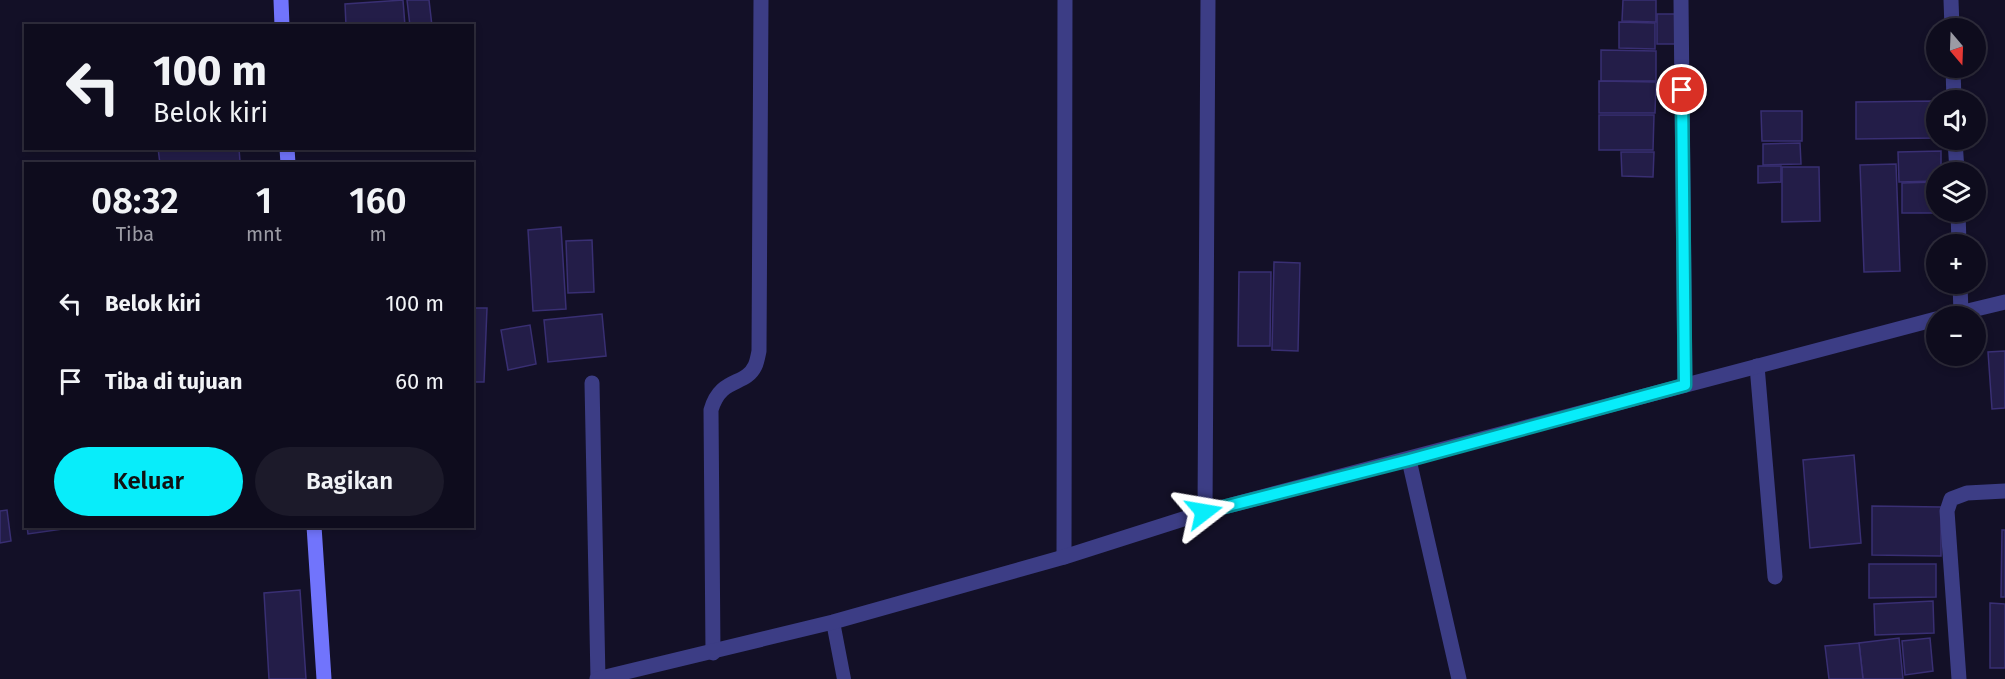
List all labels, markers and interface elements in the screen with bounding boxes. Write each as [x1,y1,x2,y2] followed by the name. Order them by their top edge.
[1926,18,1986,78] north arrow
[1926,18,1986,366] map controls
[153,46,267,96] text: 100 m
[54,48,132,126] icon: left
[1656,64,1707,115] pin
[1665,73,1698,106] icon: arrive
[1926,90,1986,150] button: sound
[153,97,268,129] text: Belok kiri
[1926,162,1986,222] button: layers
[91,179,179,223] text: 08:32
[256,179,272,223] text: 1
[349,179,407,223] text: 160
[116,222,154,246] text: Tiba
[246,222,282,246] text: mnt
[369,222,387,246] text: m
[1926,234,1986,294] button: +
[54,287,87,320] icon: left
[105,290,201,317] text: Belok kiri
[385,290,444,317] text: 100 m
[1926,306,1986,366] button: −
[54,365,87,398] icon: arrive
[105,368,242,395] text: Tiba di tujuan
[395,368,444,395] text: 60 m
[54,447,243,516] button: Keluar
[255,447,444,516] button: Bagikan
[1172,480,1236,544] position arrow

